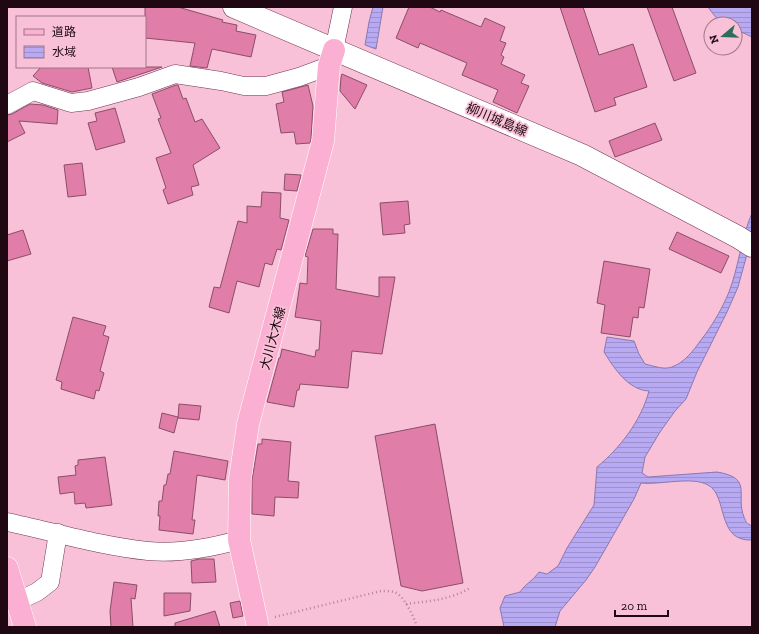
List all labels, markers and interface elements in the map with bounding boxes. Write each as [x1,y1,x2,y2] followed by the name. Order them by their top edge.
[16,16,146,68] legend
[703,16,743,56] north arrow
[52,25,76,39] text: 道路
[706,32,722,45] text: N
[52,45,76,59] text: 水域
[464,100,530,139] street label: 柳川城島線
[257,305,288,371] street label: 大川大木線
[615,592,668,618] scale bar
[621,599,648,613] text: 20 m

